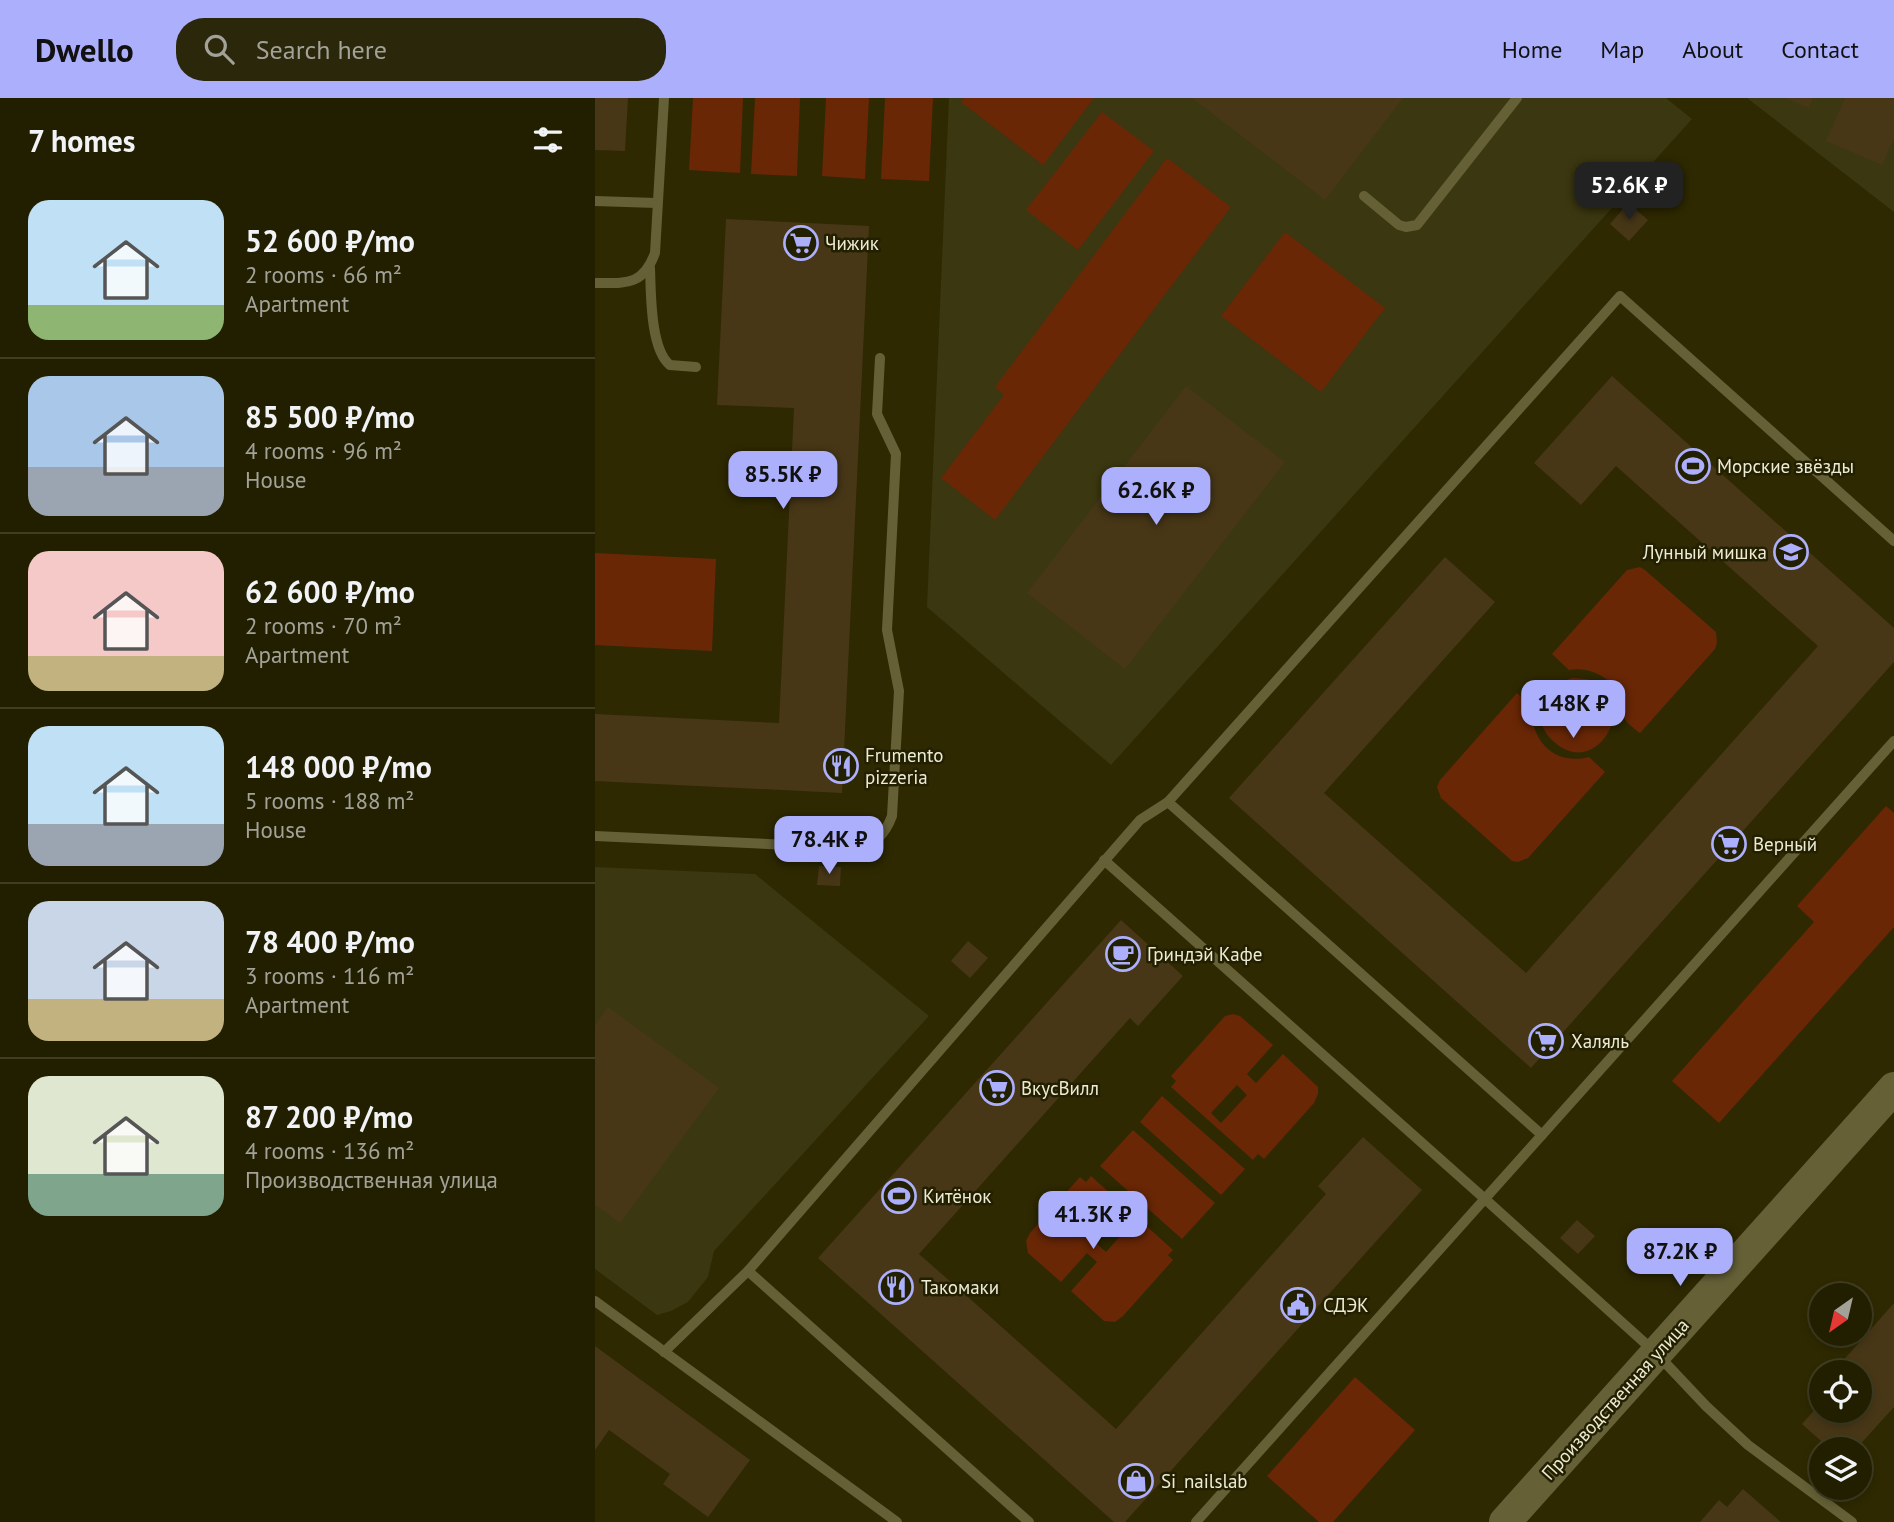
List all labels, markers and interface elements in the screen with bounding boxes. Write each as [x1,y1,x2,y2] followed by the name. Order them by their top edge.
[176,18,666,81] search box
[35,28,134,71] text: Dwello
[200,30,238,68] icon: search
[256,33,387,66] text: Search here
[1502,34,1562,65] text: Home
[1600,34,1644,65] text: Map
[1682,34,1743,65] text: About
[1781,34,1859,65] text: Contact
[28,121,136,160] text: 7 homes
[529,121,567,159] icon: filters
[1564,162,1694,222] pin: 52.6K ₽
[1590,170,1668,199] text: 52.6K ₽
[245,221,415,260] text: 52 600 ₽/mo
[782,224,820,262] supermarket icon: Чижик
[84,228,168,312] icon: home
[825,231,879,255] place label: Чижик
[245,260,402,289] text: 2 rooms · 66 m²
[245,289,349,318] text: Apartment
[245,397,415,436] text: 85 500 ₽/mo
[84,404,168,488] icon: home
[245,436,402,465] text: 4 rooms · 96 m²
[1674,447,1712,485] sports icon: Морские звёзды
[718,452,848,511] pin: 85.5K ₽
[1717,454,1854,478] place label: Морские звёзды
[744,459,822,488] text: 85.5K ₽
[245,465,307,494] text: House
[1091,468,1221,527] pin: 62.6K ₽
[1117,475,1195,504] text: 62.6K ₽
[1772,533,1810,571] school or university icon: Лунный мишка
[1642,540,1767,564] place label: Лунный мишка
[245,572,415,611] text: 62 600 ₽/mo
[84,579,168,663] icon: home
[245,611,402,640] text: 2 rooms · 70 m²
[245,640,349,669] text: Apartment
[1516,680,1630,740] pin: 148K ₽
[1537,688,1609,717] text: 148K ₽
[865,743,943,789] place label: Frumento pizzeria
[245,747,432,786] text: 148 000 ₽/mo
[822,747,860,785] restaurant icon: Frumento pizzeria
[84,754,168,838] icon: home
[245,786,414,815] text: 5 rooms · 188 m²
[245,815,307,844] text: House
[764,816,894,876] pin: 78.4K ₽
[790,824,868,853] text: 78.4K ₽
[1710,825,1748,863] supermarket icon: Верный
[1753,832,1817,856] place label: Верный
[245,922,415,961] text: 78 400 ₽/mo
[84,929,168,1013] icon: home
[1104,935,1142,973] cafe icon: Гриндэй Кафе
[1147,942,1262,966] place label: Гриндэй Кафе
[245,961,414,990] text: 3 rooms · 116 m²
[245,990,349,1019] text: Apartment
[1527,1022,1565,1060] supermarket icon: Халяль
[1571,1029,1629,1053] place label: Халяль
[978,1069,1016,1107] supermarket icon: ВкусВилл
[1021,1076,1099,1100] place label: ВкусВилл
[245,1097,413,1136] text: 87 200 ₽/mo
[84,1104,168,1188] icon: home
[245,1136,414,1165] text: 4 rooms · 136 m²
[245,1165,498,1194] text: Производственная улица
[880,1177,918,1215] sports icon: Китёнок
[923,1184,991,1208] place label: Китёнок
[1028,1192,1158,1251] pin: 41.3K ₽
[1054,1199,1132,1228] text: 41.3K ₽
[1615,1228,1745,1288] pin: 87.2K ₽
[1643,1236,1717,1265] text: 87.2K ₽
[877,1268,915,1306] restaurant icon: Такомаки
[921,1275,999,1299] place label: Такомаки
[1809,1283,1873,1346] north arrow
[1809,1283,1872,1500] map controls
[1279,1286,1317,1324] public building icon: СДЭК
[1323,1293,1369,1317] place label: СДЭК
[1536,1313,1694,1485] street label: Производственная улица
[1809,1360,1872,1423] button: locate
[1809,1437,1872,1500] button: layers
[1117,1462,1155,1500] shop icon: Si_nailslab
[1161,1469,1248,1493] place label: Si_nailslab

